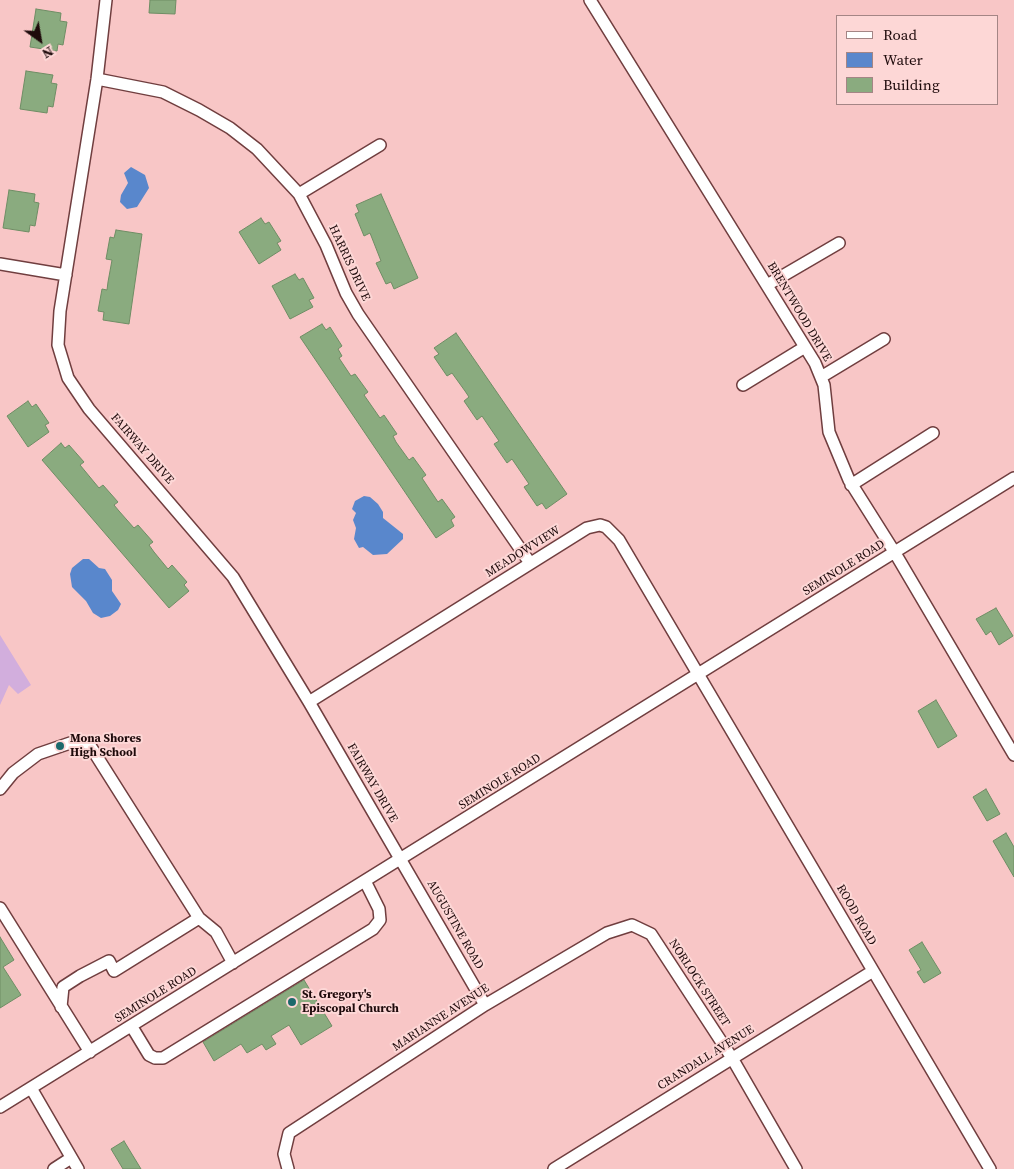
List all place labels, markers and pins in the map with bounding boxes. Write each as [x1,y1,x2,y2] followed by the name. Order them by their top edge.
[70,732,141,760] place label: Mona Shores High School
[54,740,66,752] marker: Mona Shores High School
[302,988,399,1016] place label: St. Gregory's Episcopal Church
[286,996,298,1008] marker: St. Gregory's Episcopal Church

